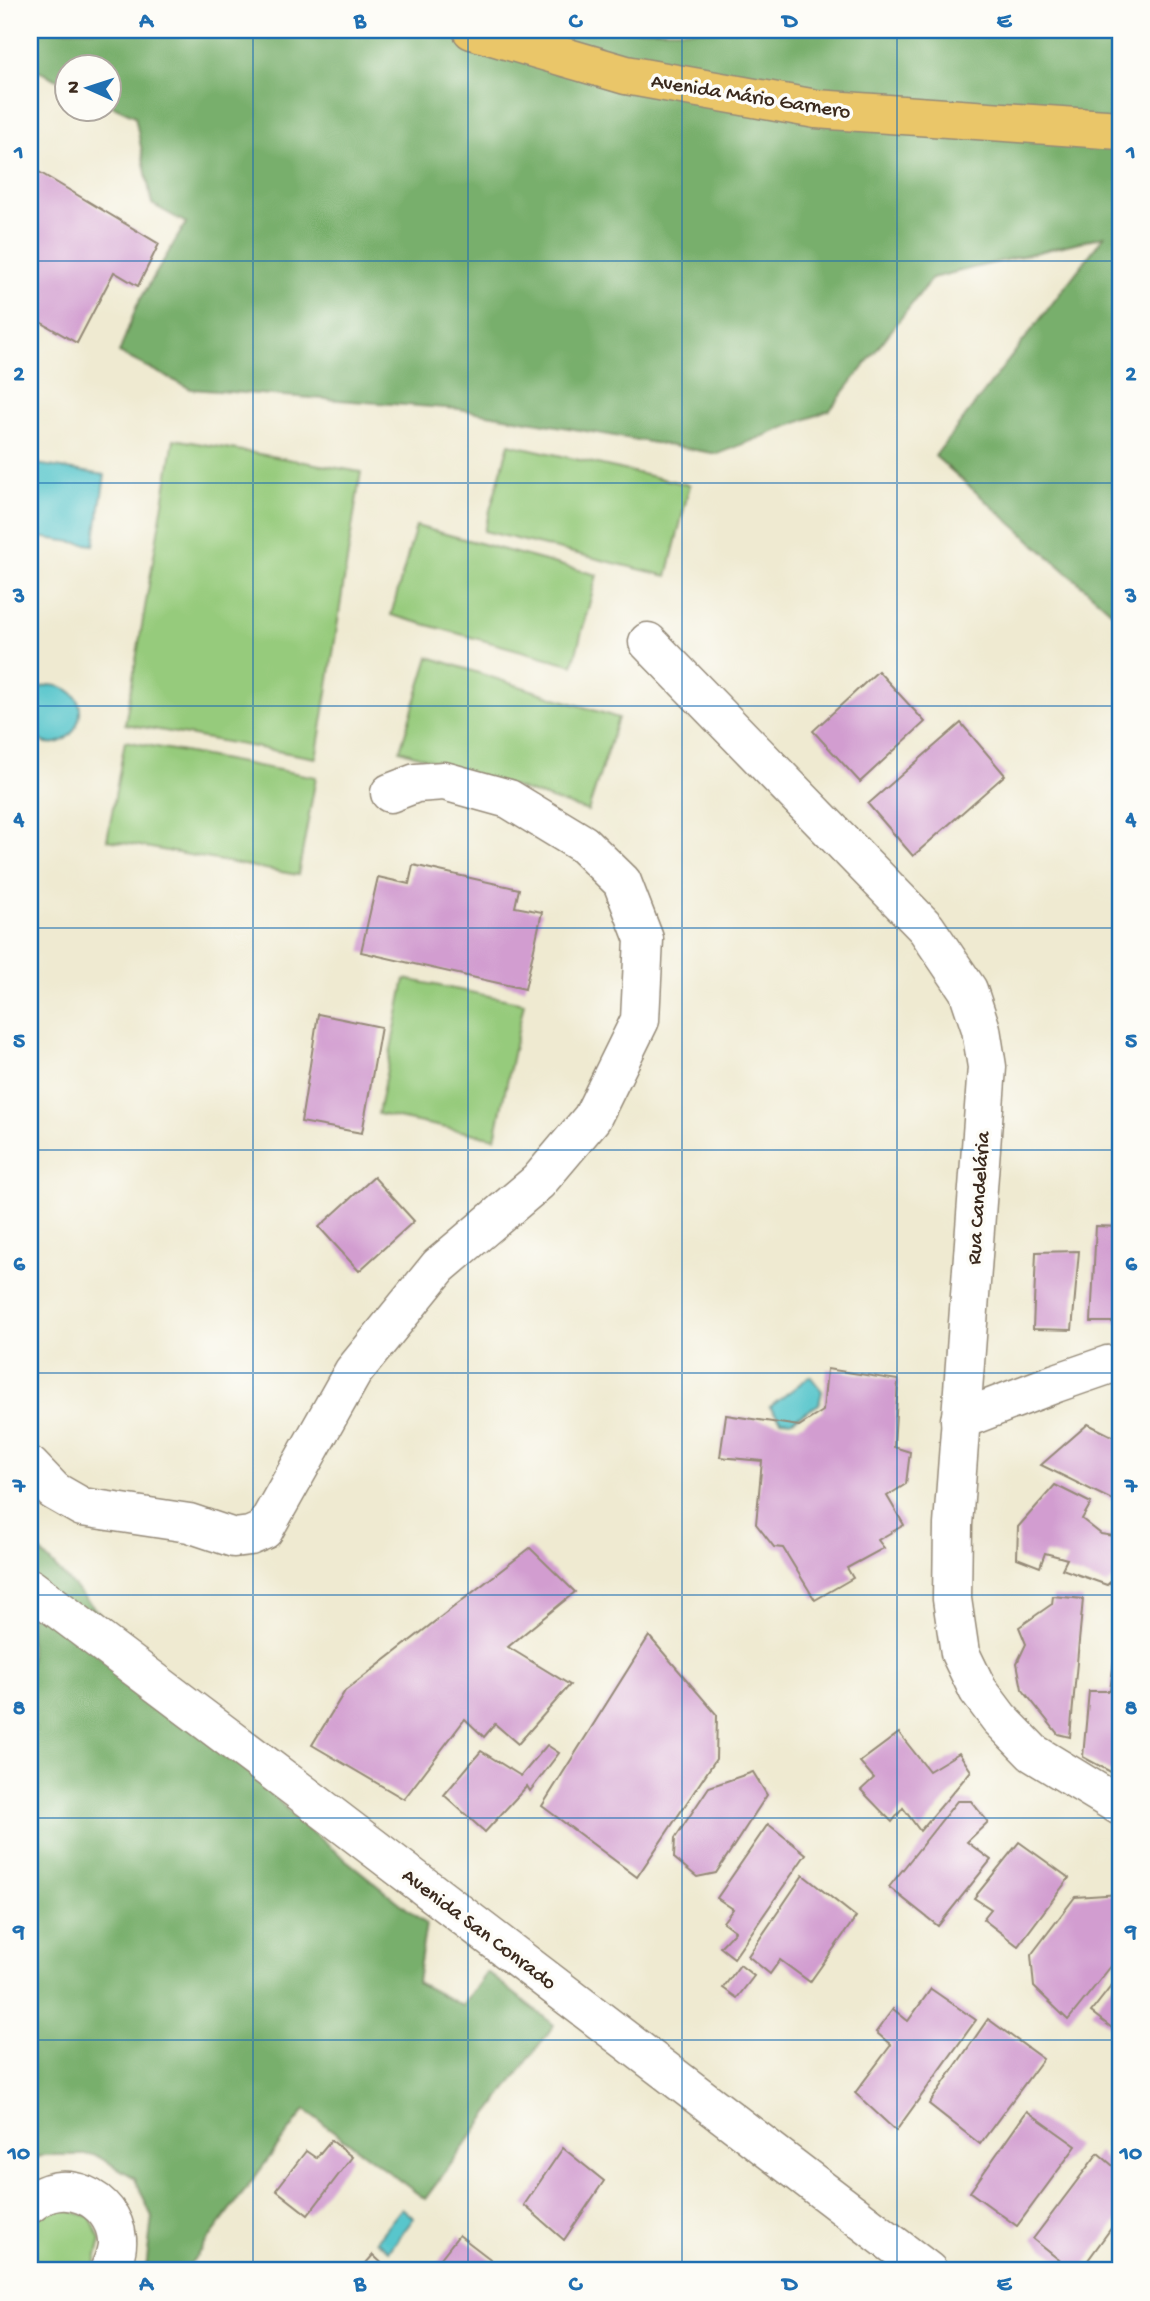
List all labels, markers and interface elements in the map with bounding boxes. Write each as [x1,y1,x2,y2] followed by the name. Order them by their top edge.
[138,9,154,36] text: A
[353,9,367,36] text: B
[569,9,584,36] text: C
[781,9,799,36] text: D
[997,9,1013,36] text: E
[52,52,122,122] north arrow
[649,70,852,127] street label: Avenida Mário Garnero
[63,80,86,94] text: N
[13,140,24,167] text: 1
[1125,140,1136,167] text: 1
[13,362,25,389] text: 2
[1125,362,1137,389] text: 2
[12,584,25,611] text: 3
[1124,584,1137,611] text: 3
[13,807,25,834] text: 4
[1125,807,1137,834] text: 4
[13,1029,25,1056] text: 5
[1125,1029,1137,1056] text: 5
[963,1129,998,1266] street label: Rua Candelária
[13,1252,26,1279] text: 6
[1125,1252,1138,1279] text: 6
[12,1474,26,1501] text: 7
[1124,1474,1138,1501] text: 7
[13,1696,26,1723] text: 8
[1125,1696,1138,1723] text: 8
[396,1865,560,1997] street label: Avenida San Conrado
[12,1919,25,1946] text: 9
[1124,1919,1137,1946] text: 9
[7,2141,30,2168] text: 10
[1119,2141,1142,2168] text: 10
[138,2272,154,2299] text: A
[353,2272,367,2299] text: B
[569,2272,584,2299] text: C
[781,2272,799,2299] text: D
[997,2272,1013,2299] text: E

